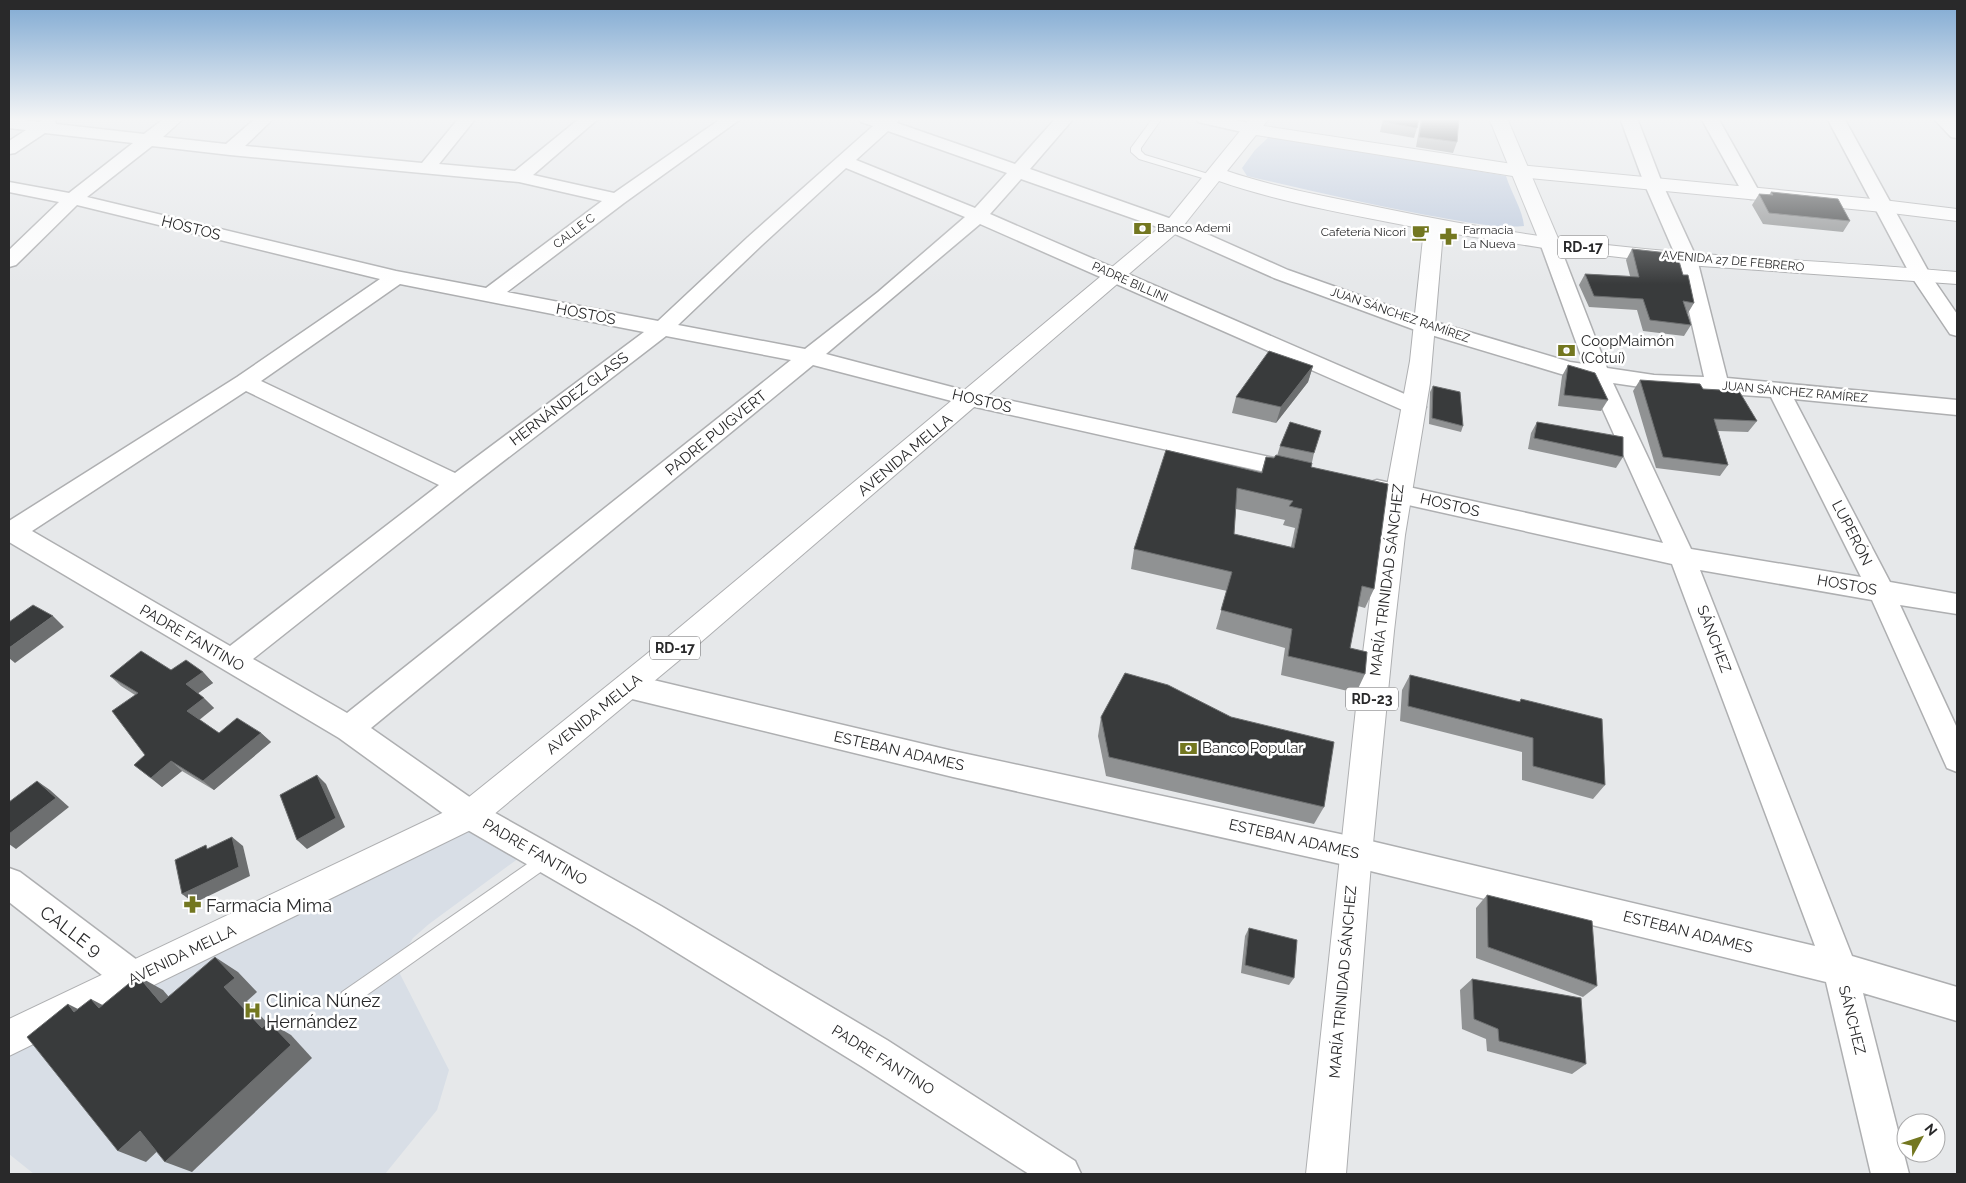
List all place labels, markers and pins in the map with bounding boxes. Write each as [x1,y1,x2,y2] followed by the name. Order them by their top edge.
[1133,218,1153,238] bank icon: Banco Ademi
[1157,221,1231,235] place label: Banco Ademi
[1410,222,1430,242] cafe icon: Cafetería Nicori
[1463,223,1516,251] place label: Farmacia La Nueva
[1321,225,1406,239] place label: Cafetería Nicori
[1439,227,1459,247] pharmacy icon: Farmacia La Nueva
[1581,332,1674,367] place label: CoopMaimón (Cotuí)
[1557,340,1577,360] bank icon: CoopMaimón (Cotuí)
[1178,738,1198,758] bank icon: Banco Popular
[1202,739,1304,757] place label: Banco Popular
[182,895,202,915] pharmacy icon: Farmacia Mima
[206,895,332,916] place label: Farmacia Mima
[266,990,380,1032] place label: Clinica Núnez Hernández
[242,1000,262,1020] hospital icon: Clinica Núnez Hernández

